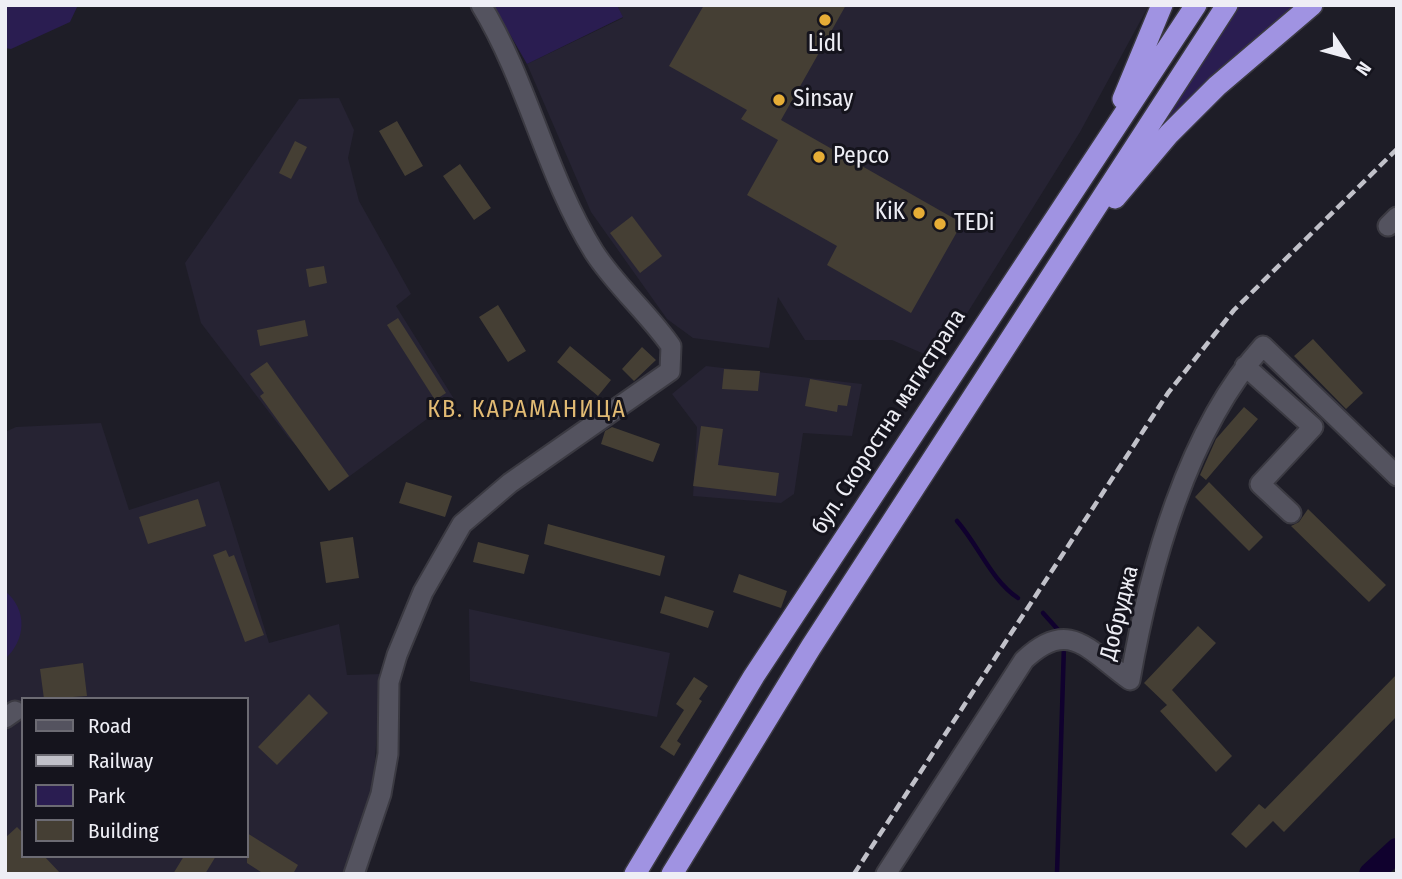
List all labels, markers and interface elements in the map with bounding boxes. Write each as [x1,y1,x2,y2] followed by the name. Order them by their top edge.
[817,12,833,28] marker: Lidl
[1311,21,1381,91] north arrow
[808,31,842,59] place label: Lidl
[1351,57,1376,80] text: N
[793,86,853,114] place label: Sinsay
[771,92,787,108] marker: Sinsay
[833,143,889,171] place label: Pepco
[811,149,827,165] marker: Pepco
[875,199,905,227] place label: KiK
[911,205,927,221] marker: KiK
[954,210,995,238] place label: TEDi
[932,216,948,232] marker: TEDi
[806,304,972,540] street label: бул. Скоростна магистрала
[429,396,625,424] district label: КВ. КАРАМАНИЦА
[1095,563,1145,663] street label: Добруджа
[21,697,248,858] legend
[88,713,132,739] text: Road
[88,748,153,774] text: Railway
[88,783,125,809] text: Park
[88,818,159,844] text: Building

